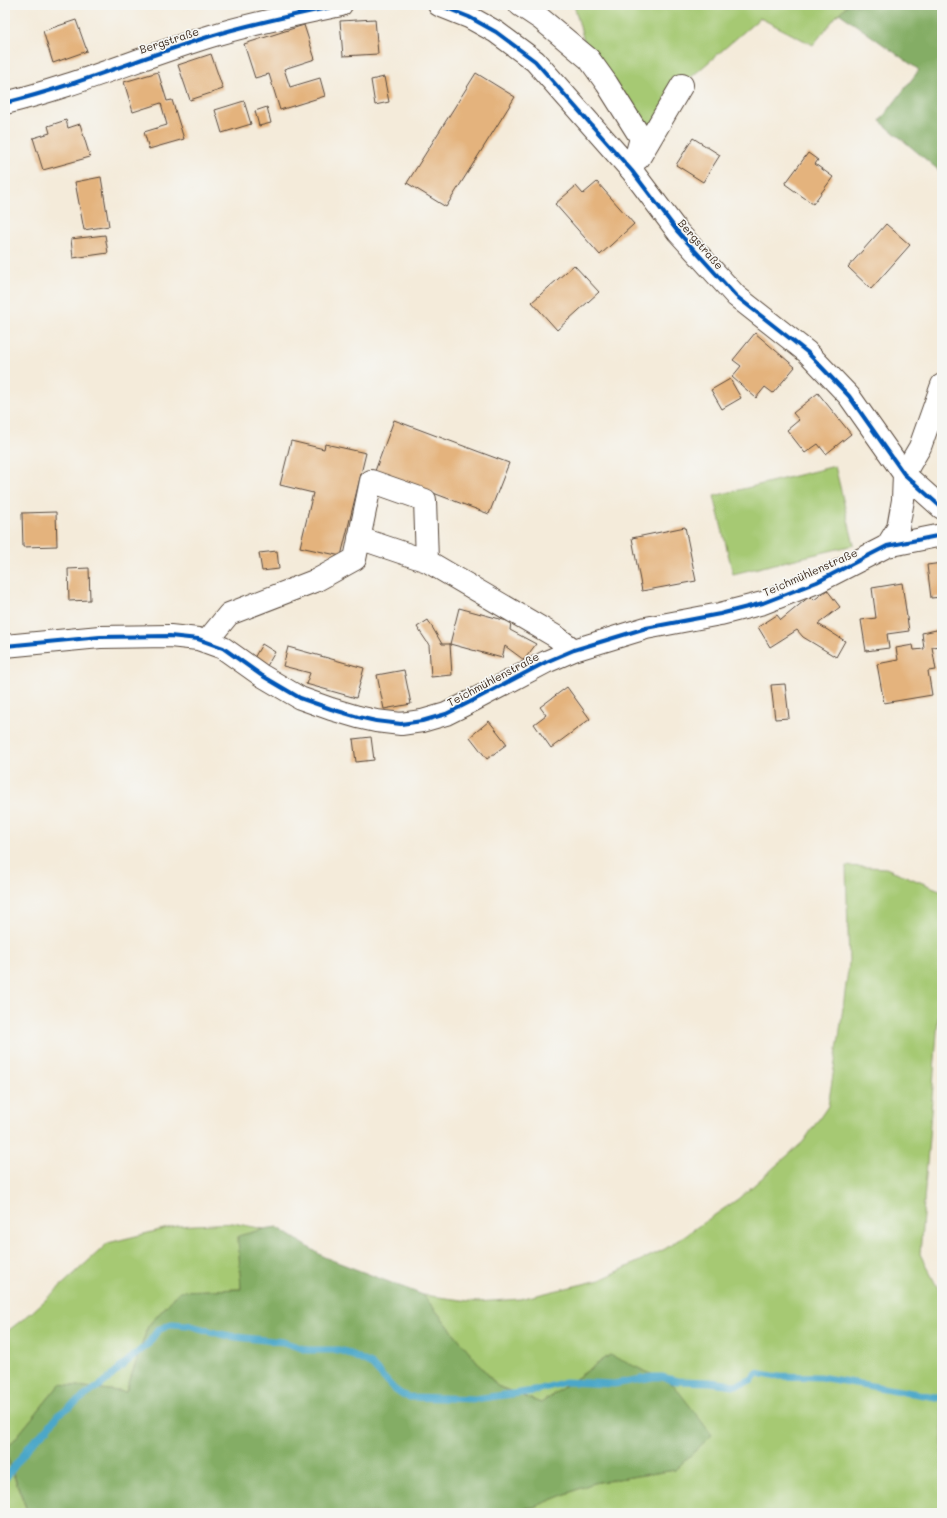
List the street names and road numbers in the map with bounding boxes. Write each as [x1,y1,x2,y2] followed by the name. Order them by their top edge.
[137,23,201,57] street label: Bergstraße
[675,216,727,272] street label: Bergstraße
[760,544,860,600] street label: Teichmühlenstraße
[444,648,542,710] street label: Teichmühlenstraße

